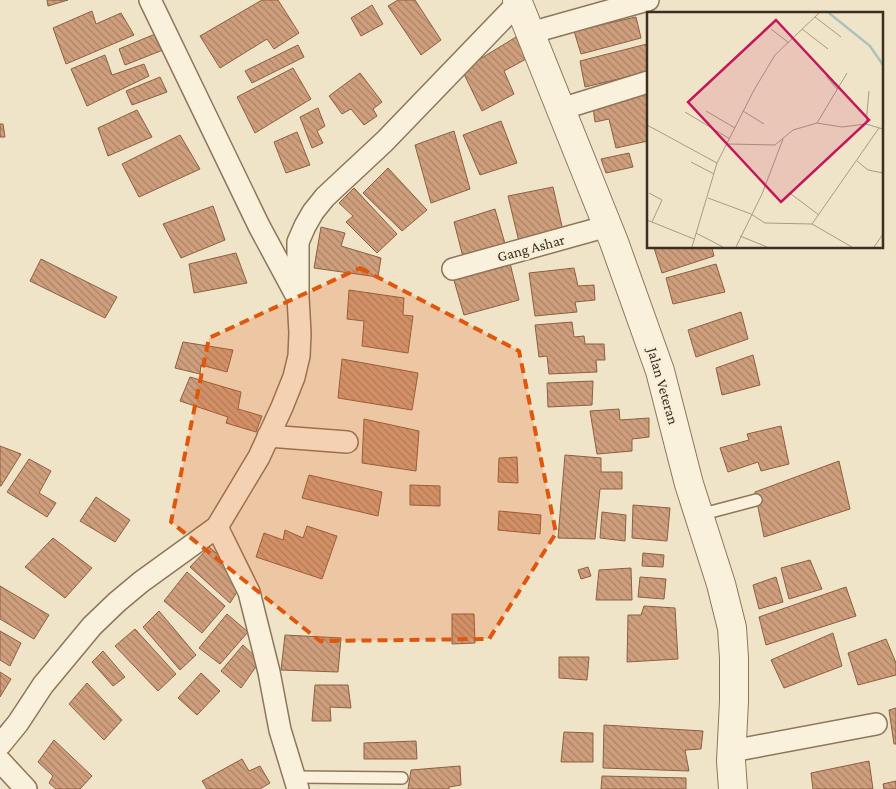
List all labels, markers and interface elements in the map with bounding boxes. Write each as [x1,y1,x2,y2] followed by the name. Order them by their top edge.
[647,12,884,249] inset map
[495,231,567,266] street label: Gang Ashar
[643,344,682,427] street label: Jalan Veteran

